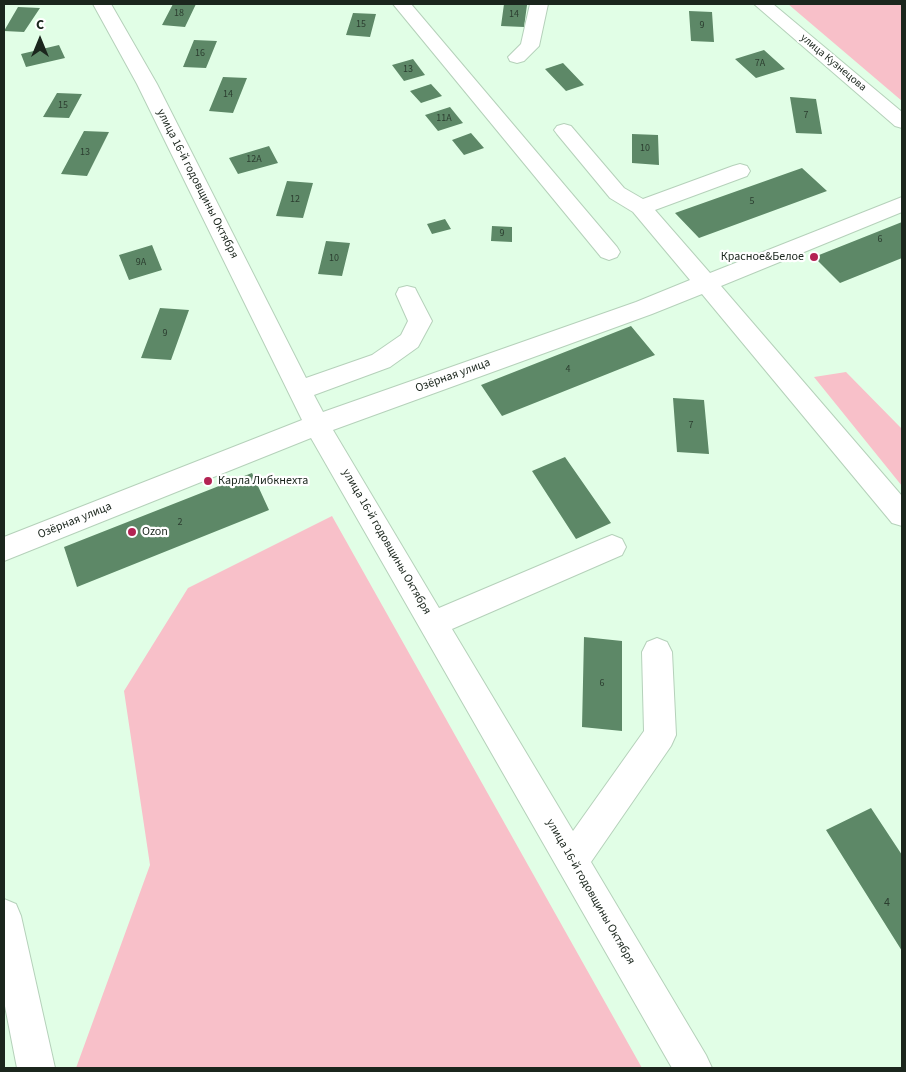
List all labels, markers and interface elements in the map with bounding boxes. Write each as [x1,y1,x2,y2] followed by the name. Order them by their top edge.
[174,8,184,20] house number: 18
[509,9,519,21] house number: 14
[15,15,65,65] north arrow
[36,15,44,35] text: С
[356,19,366,31] house number: 15
[700,20,704,32] house number: 9
[797,32,869,94] street label: улица Кузнецова
[195,48,205,60] house number: 16
[755,58,765,70] house number: 7А
[403,64,413,76] house number: 13
[223,89,233,101] house number: 14
[58,100,68,112] house number: 15
[153,107,241,261] street label: улица 16-й годовщины Октября
[804,110,808,122] house number: 7
[436,113,452,125] house number: 11А
[640,143,650,155] house number: 10
[80,147,90,159] house number: 13
[246,154,262,166] house number: 12А
[290,194,300,206] house number: 12
[750,196,754,208] house number: 5
[500,228,504,240] house number: 9
[878,234,882,246] house number: 6
[721,250,804,264] place label: Красное&Белое
[808,251,820,263] marker: Красное&Белое
[329,253,339,265] house number: 10
[136,257,146,269] house number: 9А
[163,328,167,340] house number: 9
[414,356,492,396] street label: Озёрная улица
[566,364,570,376] house number: 4
[689,420,693,432] house number: 7
[338,466,434,618] street label: улица 16-й годовщины Октября
[218,474,308,488] place label: Карла Либкнехта
[202,475,214,487] marker: Карла Либкнехта
[36,500,114,542] street label: Озёрная улица
[178,517,182,529] house number: 2
[142,525,168,539] place label: Ozon
[126,526,138,538] marker: Ozon
[600,678,604,690] house number: 6
[542,816,638,968] street label: улица 16-й годовщины Октября
[884,896,890,910] house number: 4

